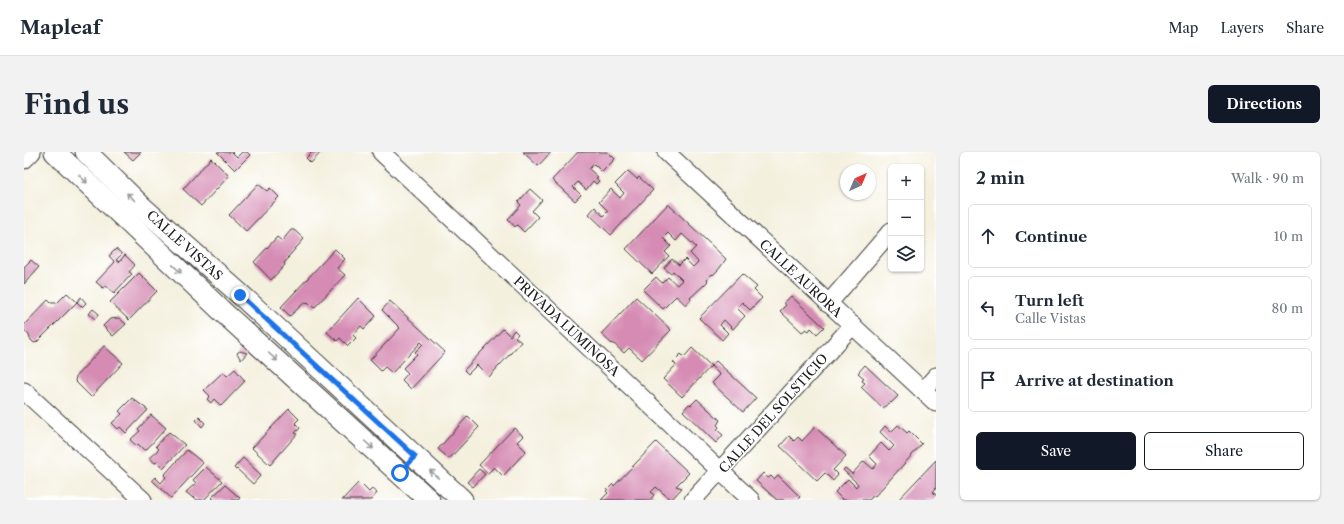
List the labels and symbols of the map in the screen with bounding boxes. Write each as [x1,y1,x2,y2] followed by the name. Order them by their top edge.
[840,164,876,200] north arrow
[78,174,88,183] one-way arrow
[126,192,136,202] one-way arrow
[144,207,227,283] street label: CALLE VISTAS
[756,236,846,321] street label: CALLE AURORA
[172,264,182,273] one-way arrow
[511,273,623,379] street label: PRIVADA LUMINOSA
[231,286,249,304] route end
[715,350,831,476] street label: CALLE DEL SOLSTICIO
[267,353,278,362] one-way arrow
[364,440,374,450] one-way arrow
[391,464,409,482] route start
[428,469,439,478] one-way arrow

